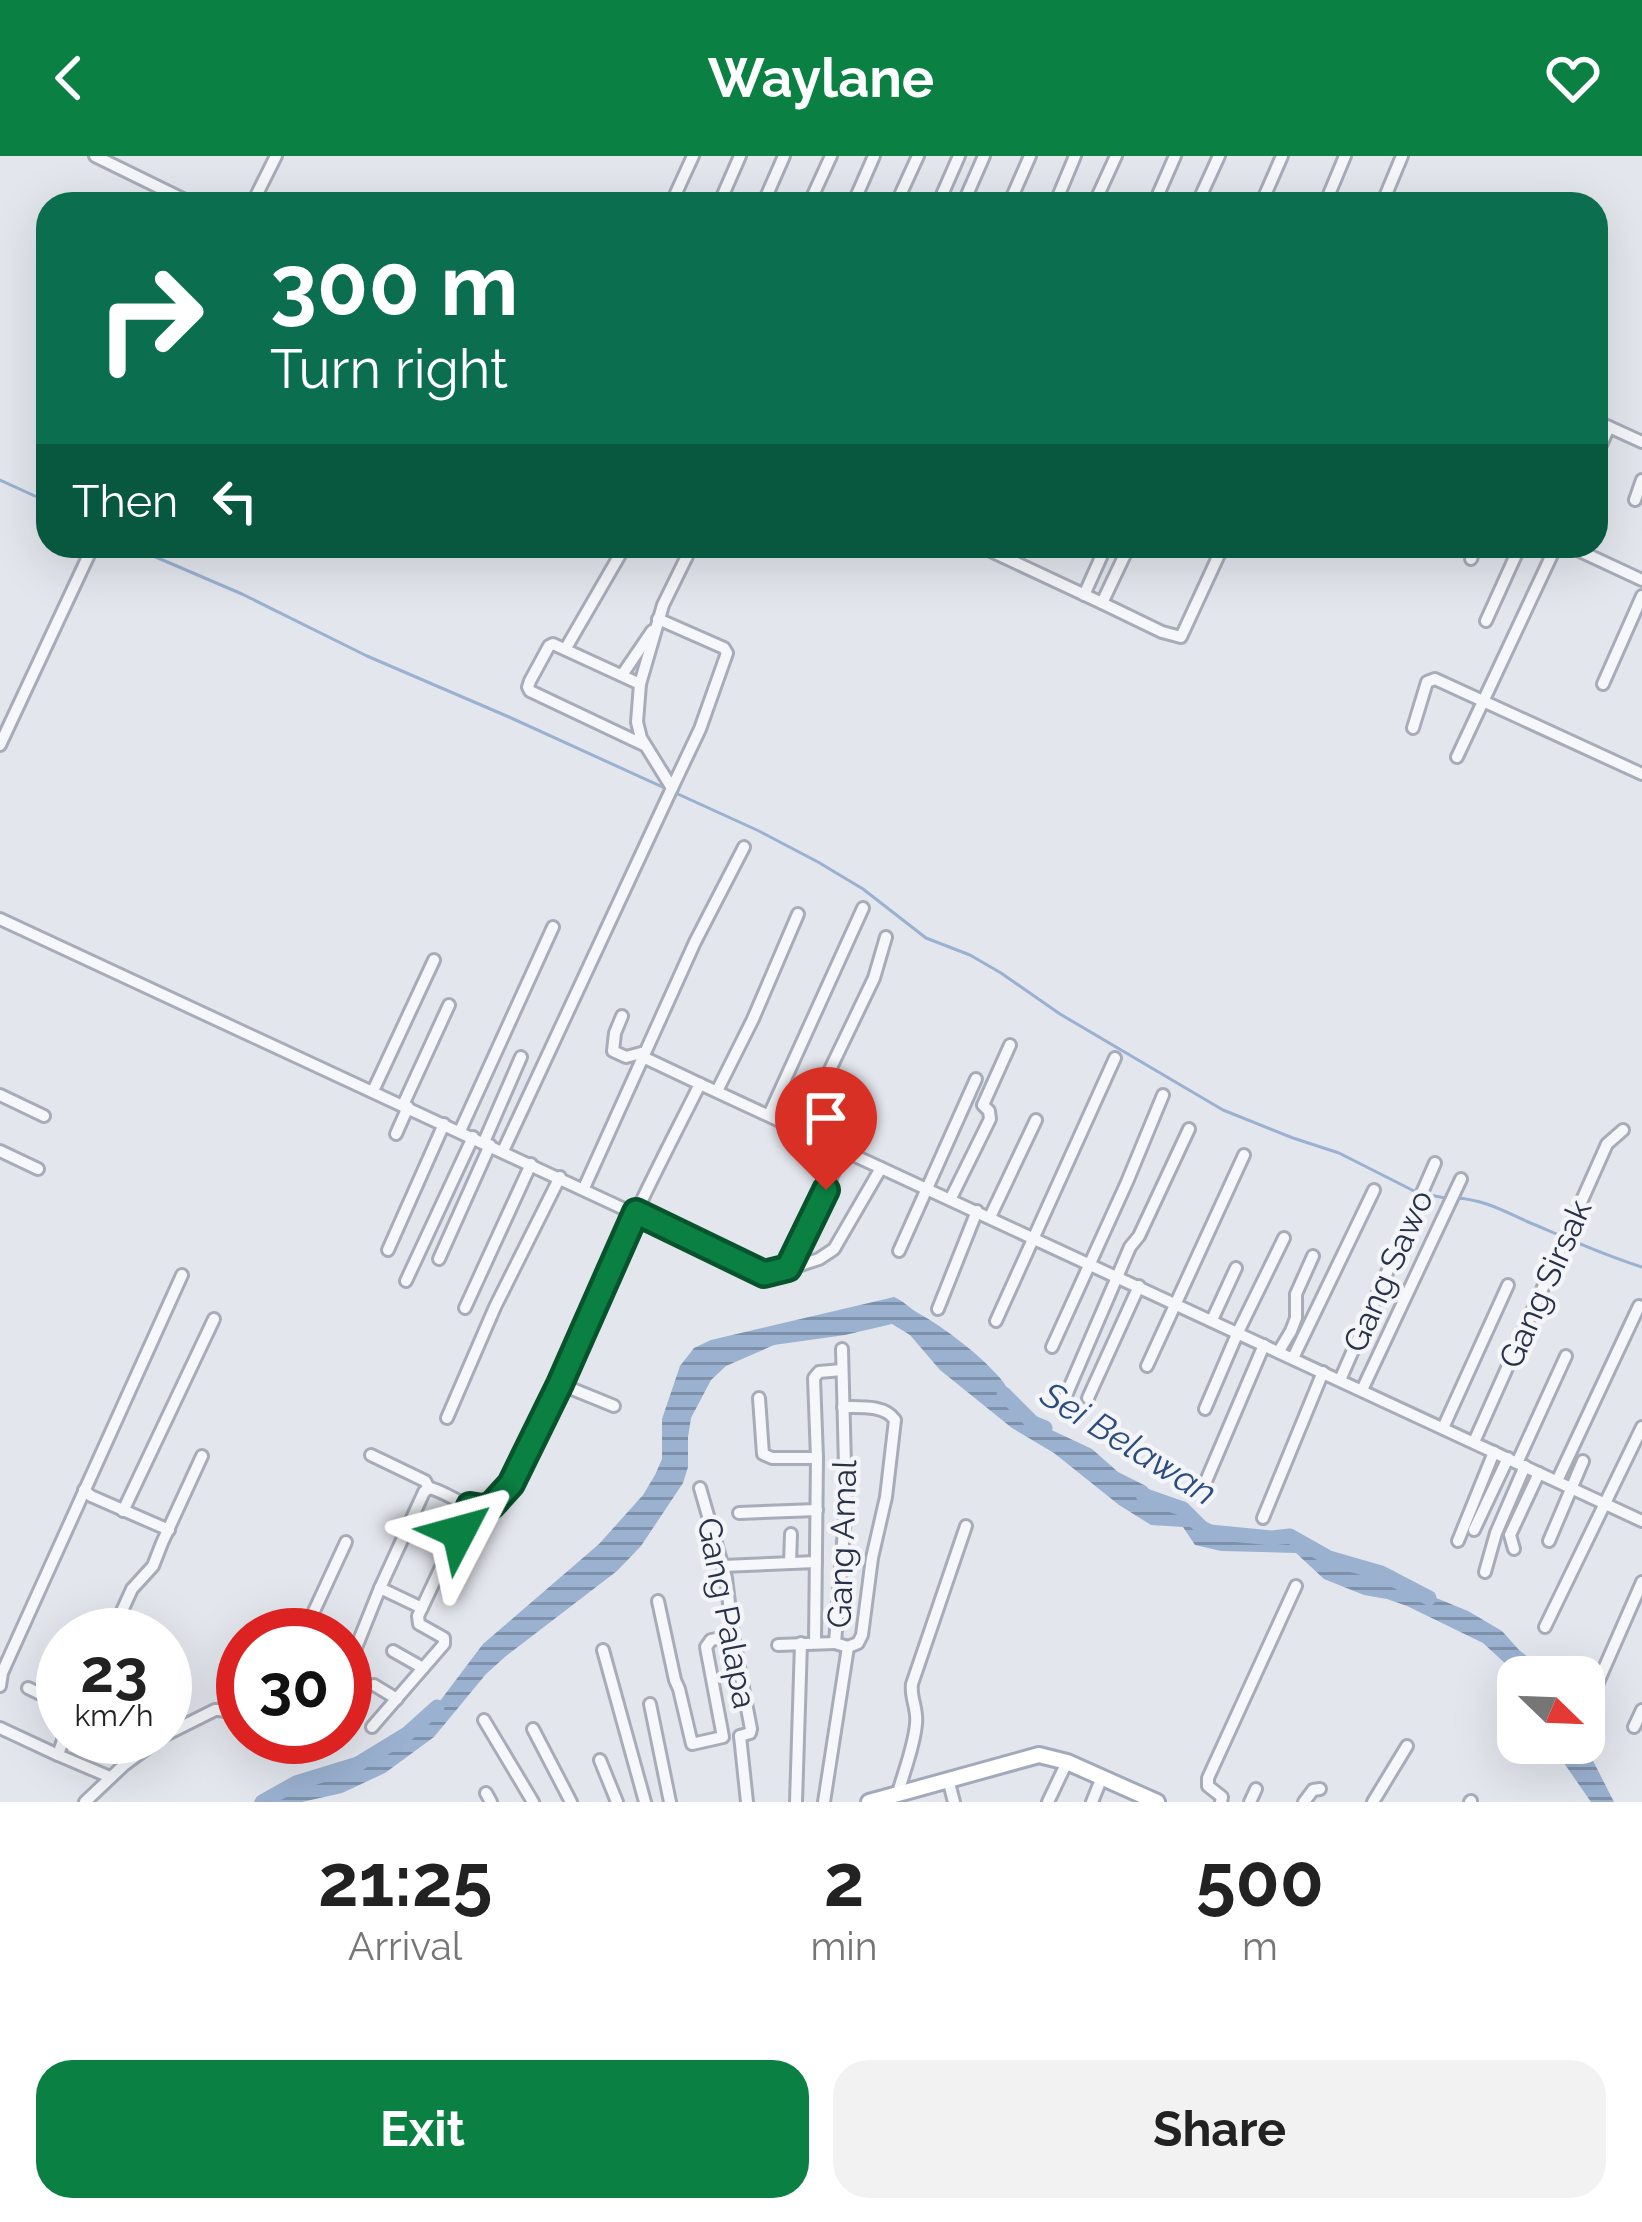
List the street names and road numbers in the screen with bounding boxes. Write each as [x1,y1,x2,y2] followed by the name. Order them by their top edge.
[1335,1184,1441,1358] street label: Gang Sawo
[1491,1193,1600,1374] street label: Gang Sirsak
[820,1458,864,1629] street label: Gang Amal
[689,1514,765,1712] street label: Gang Palapa

